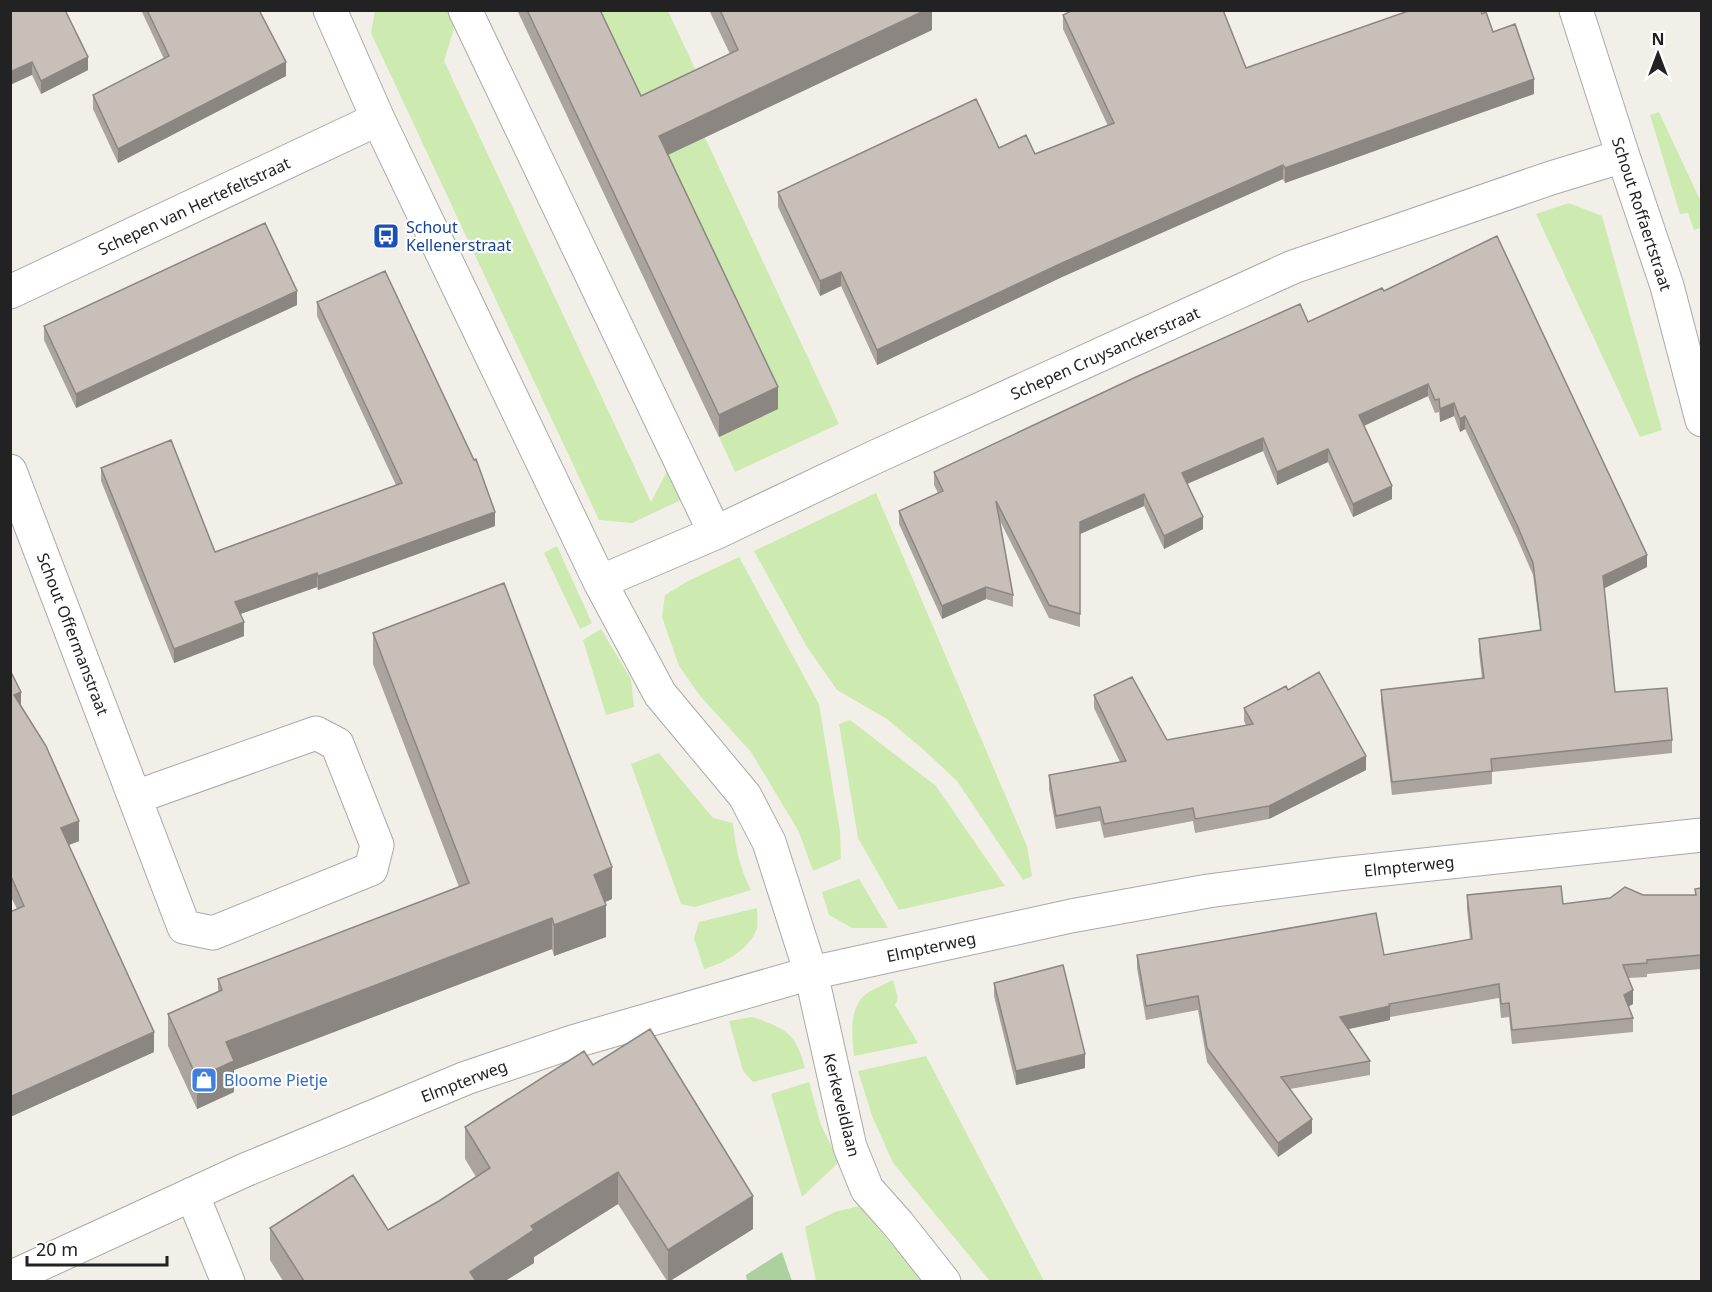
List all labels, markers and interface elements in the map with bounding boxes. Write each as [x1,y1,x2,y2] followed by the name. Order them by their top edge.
[1628,24,1688,84] north arrow
[1651,28,1665,50] text: N
[1607,134,1677,294] street label: Schout Roffaertstraat
[94,152,294,260] street label: Schepen van Hertefeltstraat
[406,216,511,256] place label: Schout Kellenerstraat
[371,221,401,251] bus stop icon: Schout Kellenerstraat
[1007,301,1203,405] street label: Schepen Cruysanckerstraat
[32,550,114,719] street label: Schout Offermanstraat
[1363,850,1455,882] street label: Elmpterweg
[884,927,978,967] street label: Elmpterweg
[819,1051,865,1159] street label: Kerkeveldlaan
[418,1054,510,1108] street label: Elmpterweg
[189,1065,219,1095] shop icon: Bloome Pietje
[224,1069,328,1091] place label: Bloome Pietje
[27,1229,166,1267] scale bar
[36,1237,78,1261] text: 20 m

